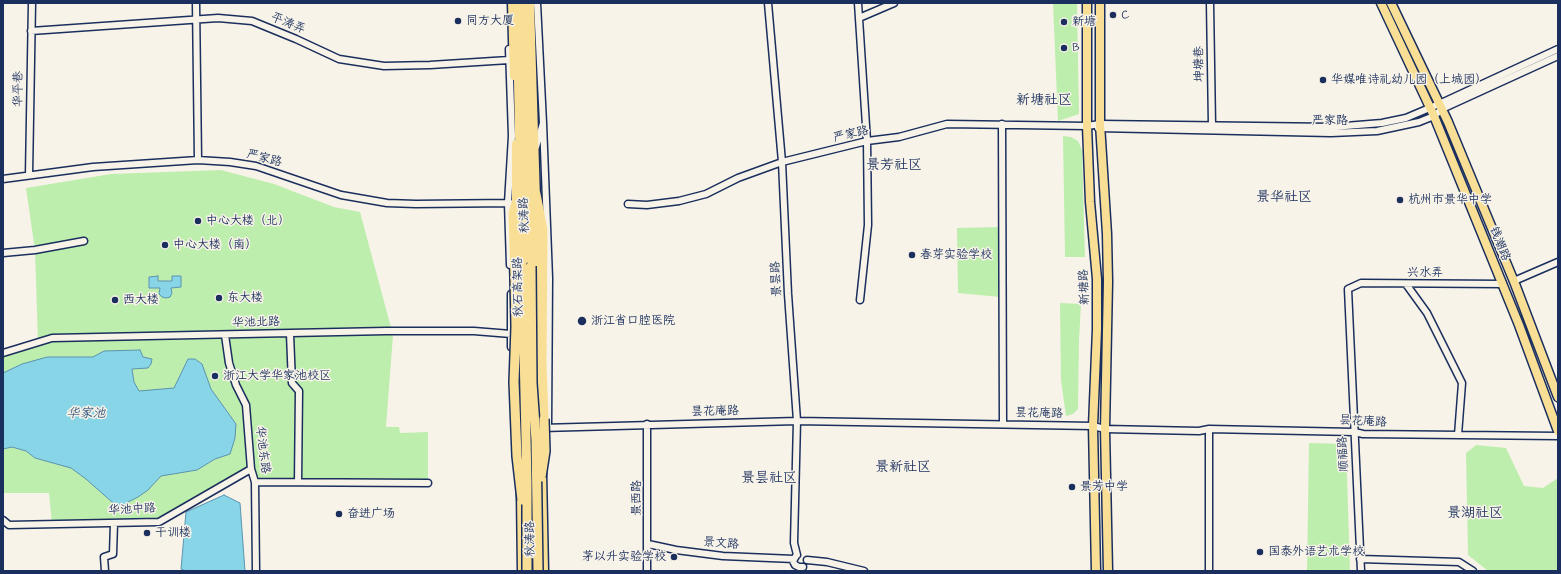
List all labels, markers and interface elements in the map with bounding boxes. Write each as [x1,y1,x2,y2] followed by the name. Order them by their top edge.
[1121,8,1130,22] place label: C
[1108,10,1118,20] marker: C
[269,11,307,37] street label: 平涛弄
[466,14,514,28] place label: 同方大厦
[1072,15,1096,29] place label: 新塘
[453,16,463,26] marker: 同方大厦
[1059,17,1069,27] marker: 新塘
[1072,41,1080,55] place label: B
[1059,43,1069,53] marker: B
[1192,46,1208,82] street label: 坤塘巷
[11,71,27,107] street label: 华平巷
[1331,73,1487,87] place label: 华媒唯诗礼幼儿园（上城园）
[1318,75,1328,85] marker: 华媒唯诗礼幼儿园（上城园）
[1016,93,1072,109] district label: 新塘社区
[1312,114,1348,128] street label: 严家路
[832,124,870,146] street label: 严家路
[245,148,283,170] street label: 严家路
[866,158,922,174] district label: 景芳社区
[1256,190,1312,206] district label: 景华社区
[1408,193,1492,207] place label: 杭州市景华中学
[1395,195,1405,205] marker: 杭州市景华中学
[517,197,533,233] street label: 秋涛路
[206,214,290,228] place label: 中心大楼（北）
[193,216,203,226] marker: 中心大楼（北）
[1486,225,1512,263] street label: 钱潮路
[173,238,257,252] place label: 中心大楼（南）
[160,240,170,250] marker: 中心大楼（南）
[920,248,992,262] place label: 春芽实验学校
[907,250,917,260] marker: 春芽实验学校
[511,257,527,317] street label: 秋石高架路
[769,261,785,297] street label: 景昙路
[1407,266,1443,280] street label: 兴水弄
[1077,269,1093,305] street label: 新塘路
[227,291,263,305] place label: 东大楼
[123,293,159,307] place label: 西大楼
[214,293,224,303] marker: 东大楼
[110,295,120,305] marker: 西大楼
[591,314,675,328] place label: 浙江省口腔医院
[232,315,280,331] street label: 华池北路
[576,315,588,327] marker: 浙江省口腔医院
[223,369,331,383] place label: 浙江大学华家池校区
[210,371,220,381] marker: 浙江大学华家池校区
[691,404,739,420] street label: 昙花庵路
[67,406,105,422] water label: 华家池
[1015,406,1063,422] street label: 昙花庵路
[1339,414,1387,430] street label: 昙花庵路
[252,425,272,475] street label: 华池东路
[1336,436,1352,472] street label: 顺福路
[875,460,931,476] district label: 景新社区
[741,471,797,487] district label: 景昙社区
[630,480,644,516] street label: 景西路
[1080,480,1128,494] place label: 景芳中学
[1067,482,1077,492] marker: 景芳中学
[108,502,156,518] street label: 华池中路
[1447,506,1503,522] district label: 景湖社区
[347,507,395,521] place label: 奋进广场
[334,509,344,519] marker: 奋进广场
[523,521,539,557] street label: 秋涛路
[155,526,191,540] place label: 干训楼
[142,528,152,538] marker: 干训楼
[702,535,740,553] street label: 景文路
[1268,545,1364,559] place label: 国泰外语艺术学校
[1255,547,1265,557] marker: 国泰外语艺术学校
[582,550,666,564] place label: 茅以升实验学校
[669,552,679,562] marker: 茅以升实验学校

